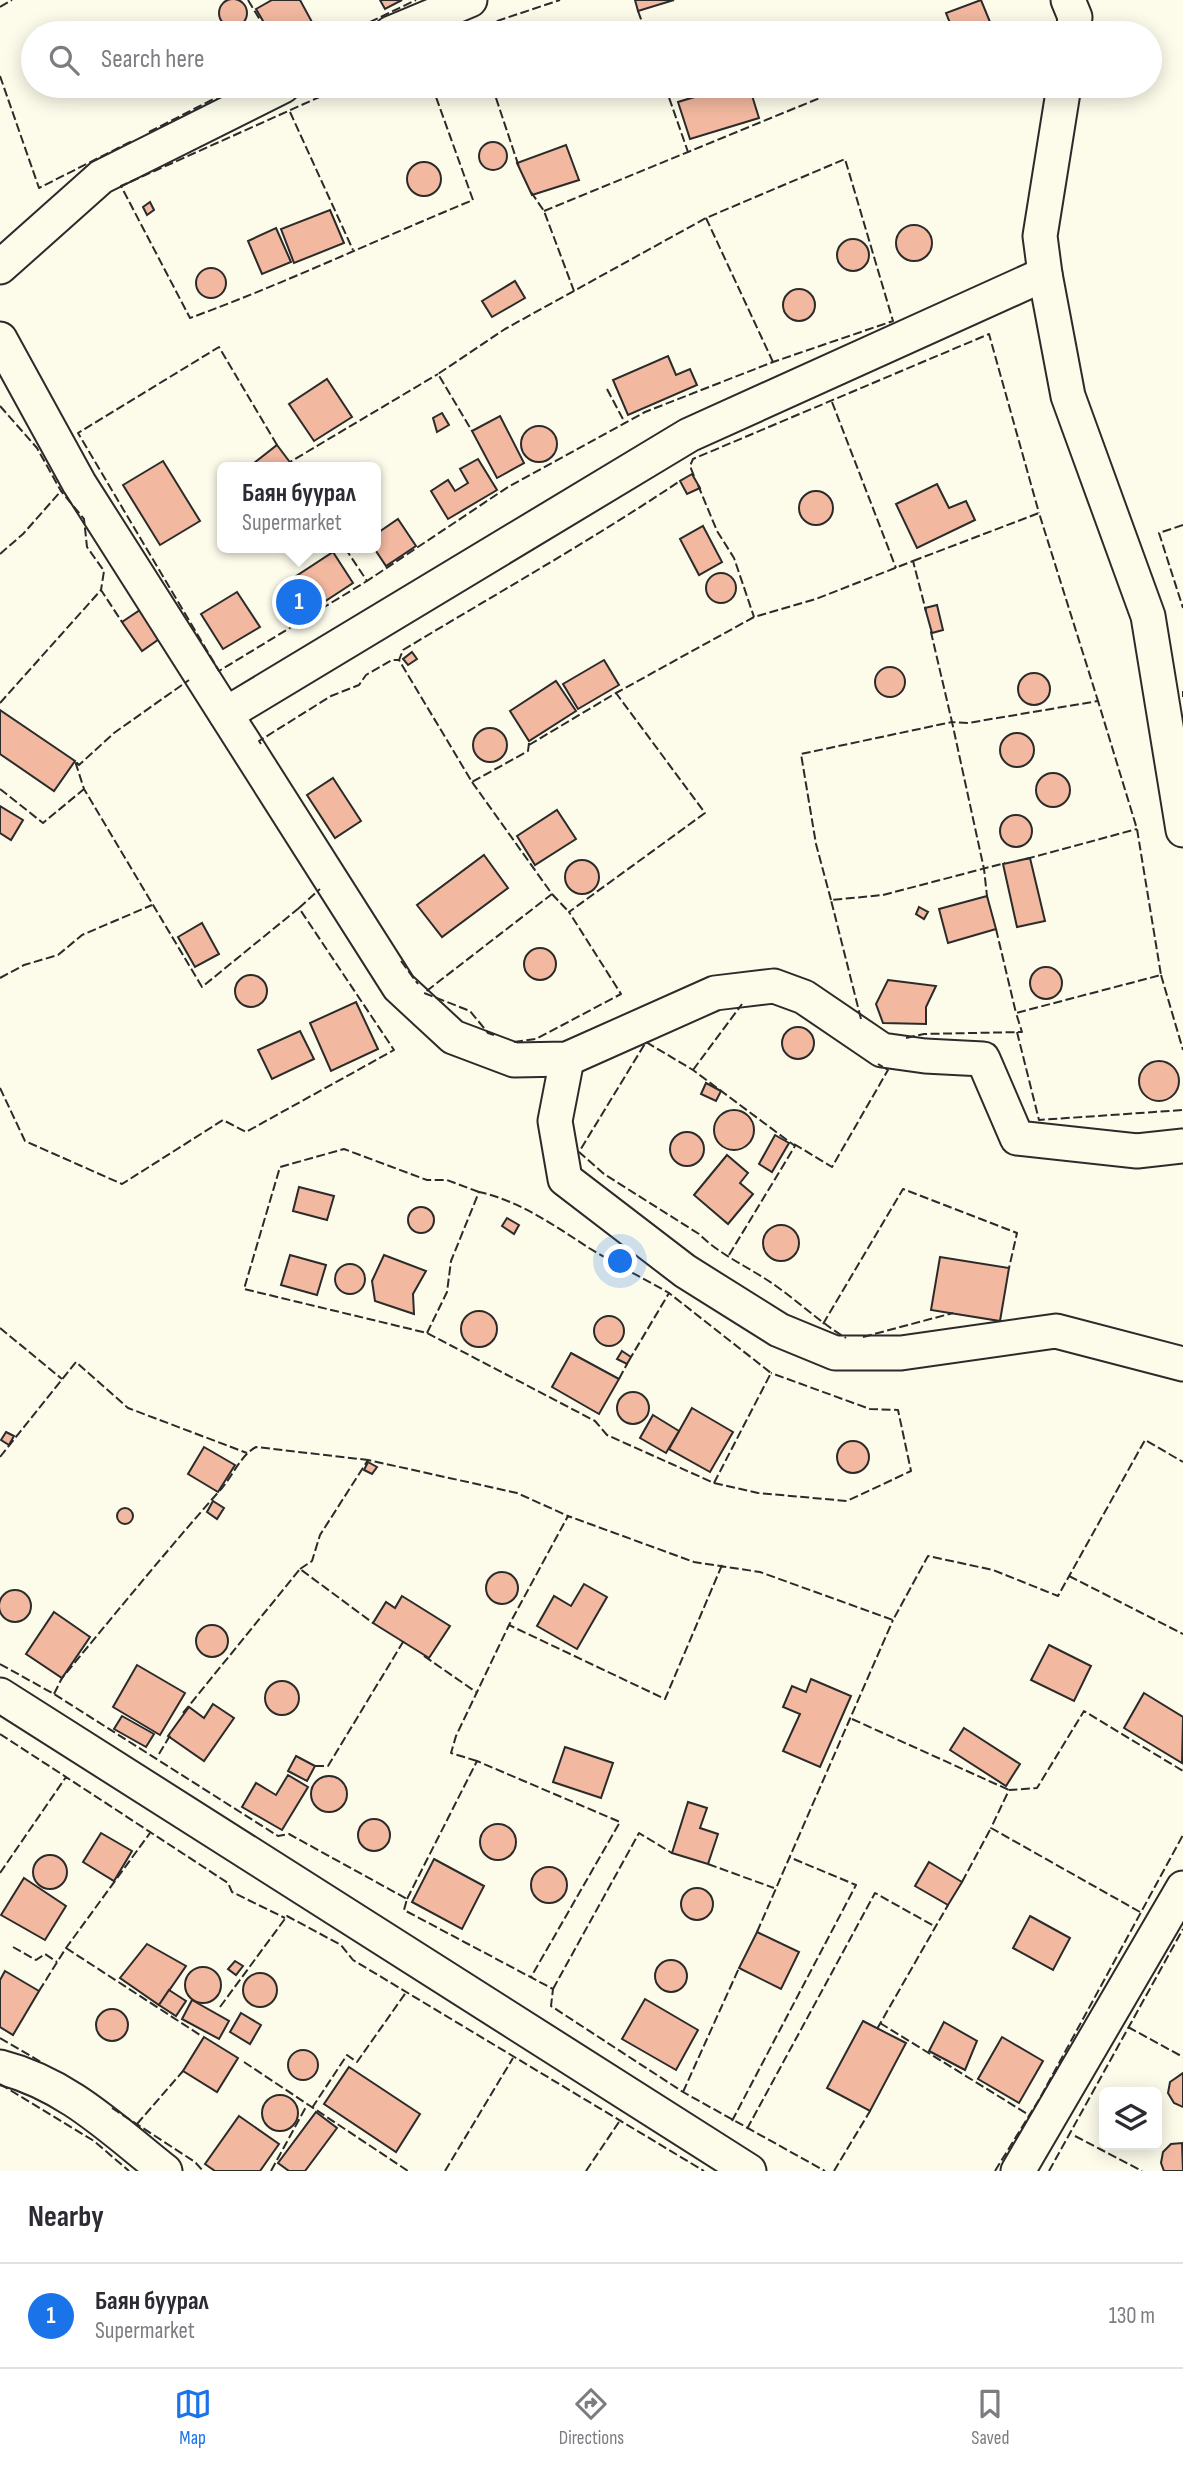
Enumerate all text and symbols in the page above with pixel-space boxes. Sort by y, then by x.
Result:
search box [21,21,1162,98]
icon: search [45,41,83,79]
text: Search here [101,44,204,75]
popup [217,462,381,553]
text: Баян буурал [242,478,356,509]
text: Supermarket [242,509,342,537]
pin: 1 [276,576,322,628]
your location [603,1244,637,1278]
map controls [1099,2087,1162,2150]
button: layers [1099,2087,1162,2150]
text: Nearby [28,2199,104,2235]
text: Баян буурал [95,2286,209,2317]
text: 1 [46,2302,56,2330]
text: 130 m [1109,2302,1155,2330]
text: Supermarket [95,2317,195,2345]
tab: Map [174,2385,212,2450]
tab: Directions [559,2385,624,2450]
tab: Saved [971,2385,1009,2450]

